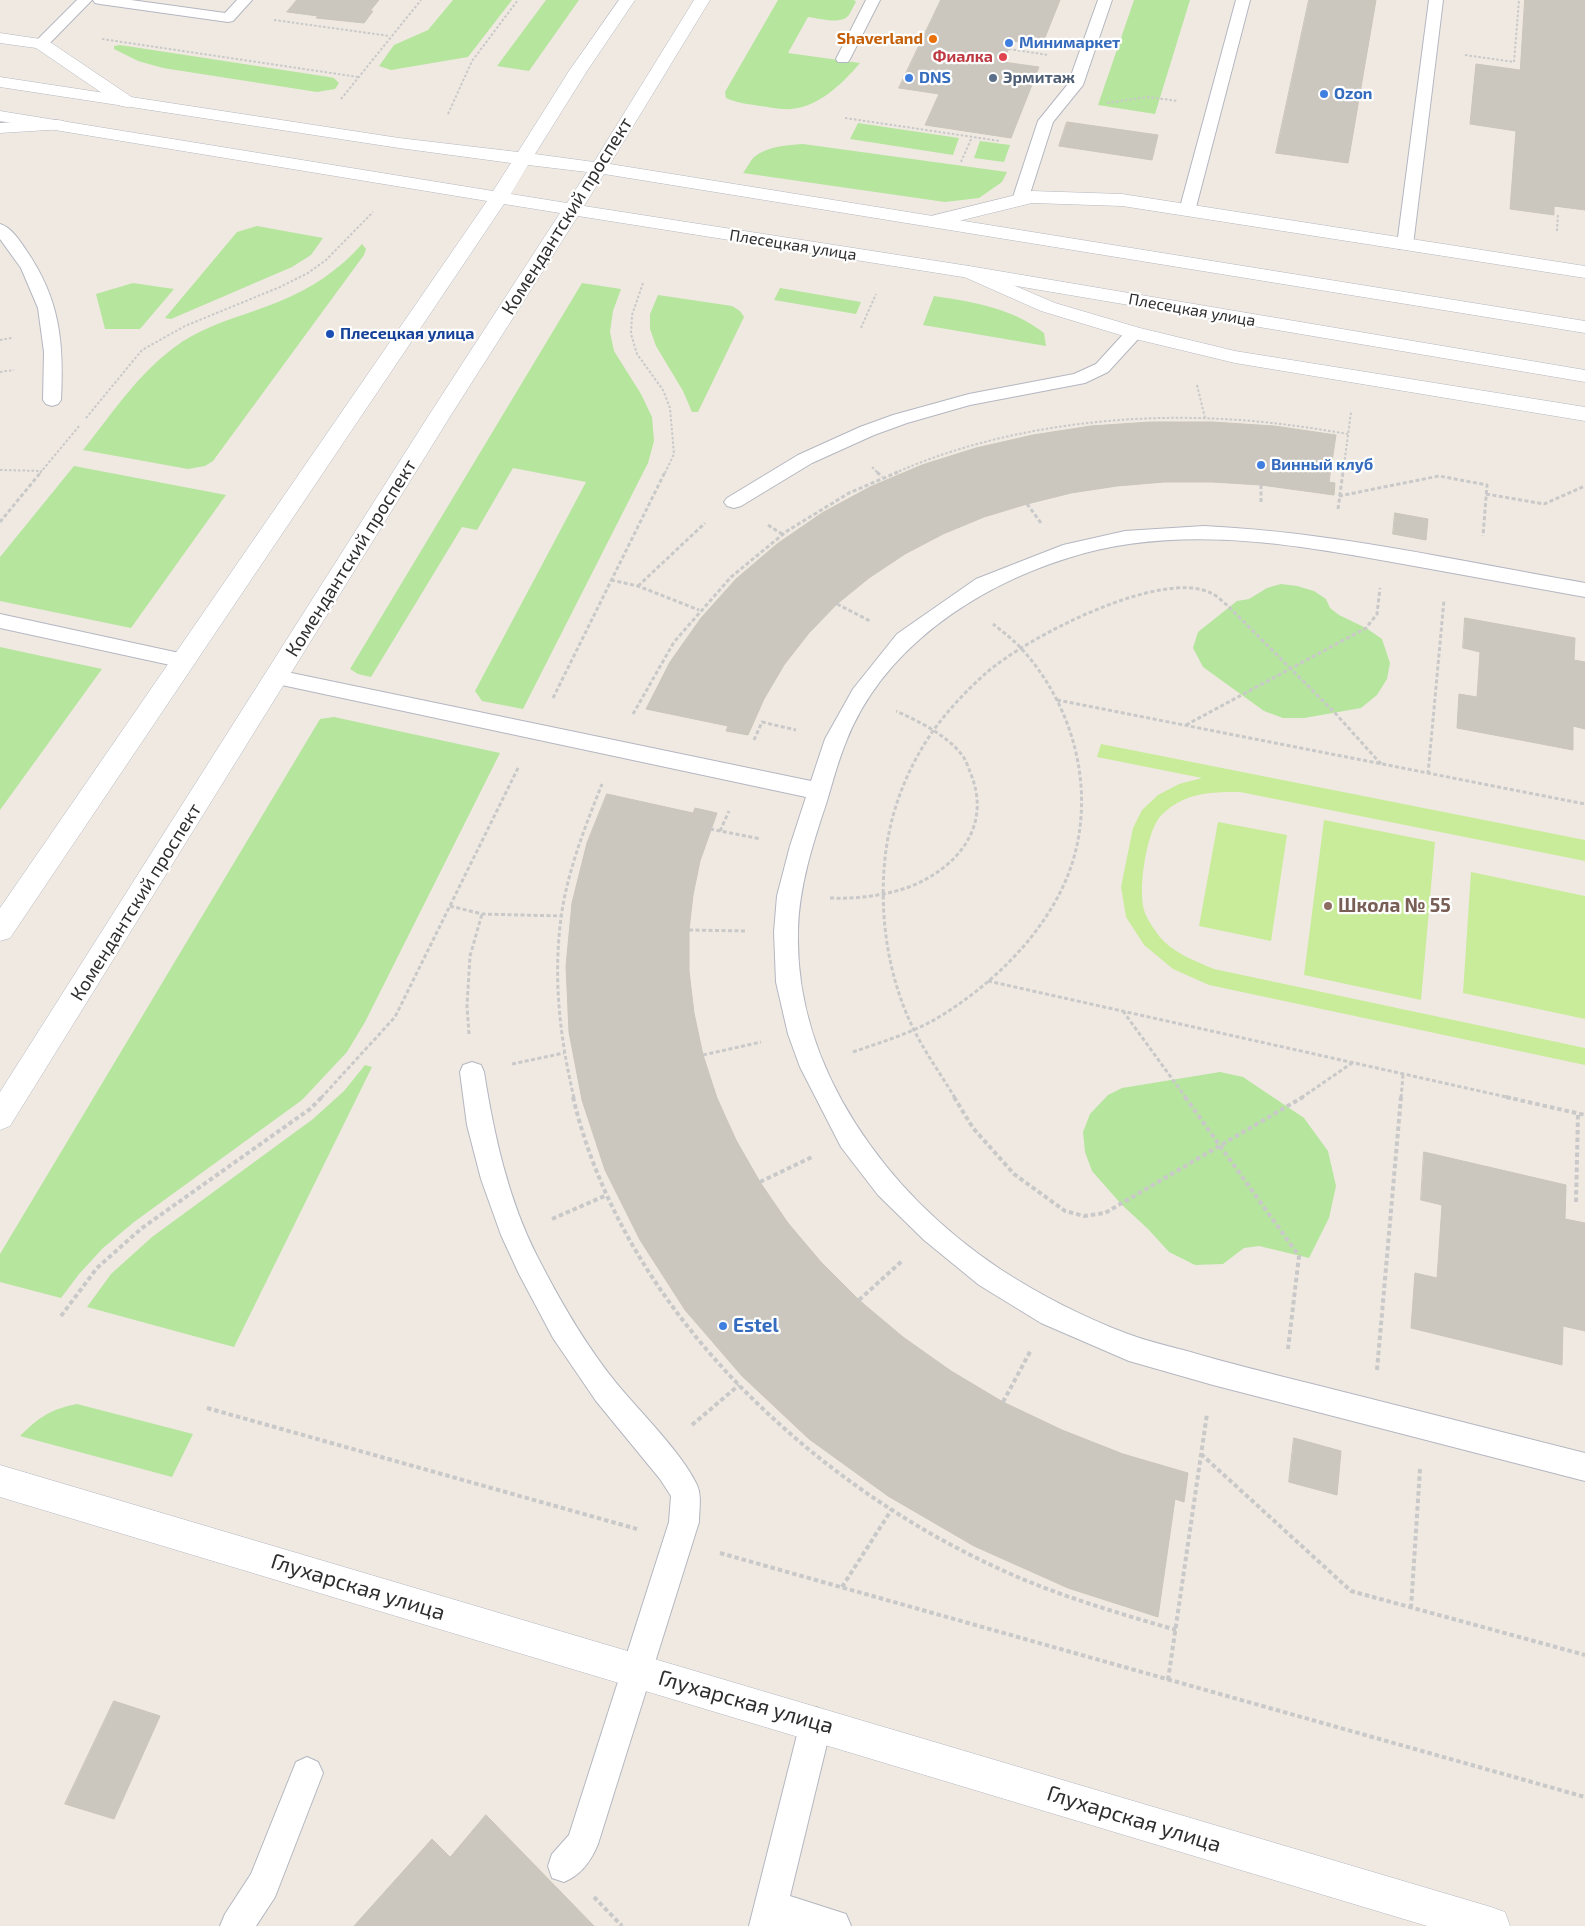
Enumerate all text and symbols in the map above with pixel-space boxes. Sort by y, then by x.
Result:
place label: Shaverland [837,29,923,49]
marker: Shaverland [927,33,939,45]
place label: Минимаркет [1019,33,1120,53]
marker: Минимаркет [1003,37,1015,49]
place label: Фиалка [933,47,993,67]
marker: Фиалка [997,51,1009,63]
place label: DNS [919,68,951,88]
place label: Эрмитаж [1003,68,1075,88]
marker: DNS [903,72,915,84]
marker: Эрмитаж [987,72,999,84]
place label: Ozon [1334,84,1372,104]
marker: Ozon [1318,88,1330,100]
street label: Комендантский проспект [497,113,637,319]
street label: Плесецкая улица [728,225,858,265]
street label: Плесецкая улица [1127,289,1257,331]
place label: Плесецкая улица [340,324,474,344]
marker: Плесецкая улица [324,328,336,340]
street label: Комендантский проспект [281,455,421,661]
place label: Винный клуб [1271,455,1373,475]
marker: Винный клуб [1255,459,1267,471]
street label: Комендантский проспект [66,799,206,1005]
place label: Школа № 55 [1338,895,1451,917]
marker: Школа № 55 [1322,900,1334,912]
place label: Estel [733,1315,779,1337]
marker: Estel [717,1320,729,1332]
street label: Глухарская улица [268,1548,448,1626]
street label: Глухарская улица [655,1664,837,1740]
street label: Глухарская улица [1044,1780,1224,1858]

